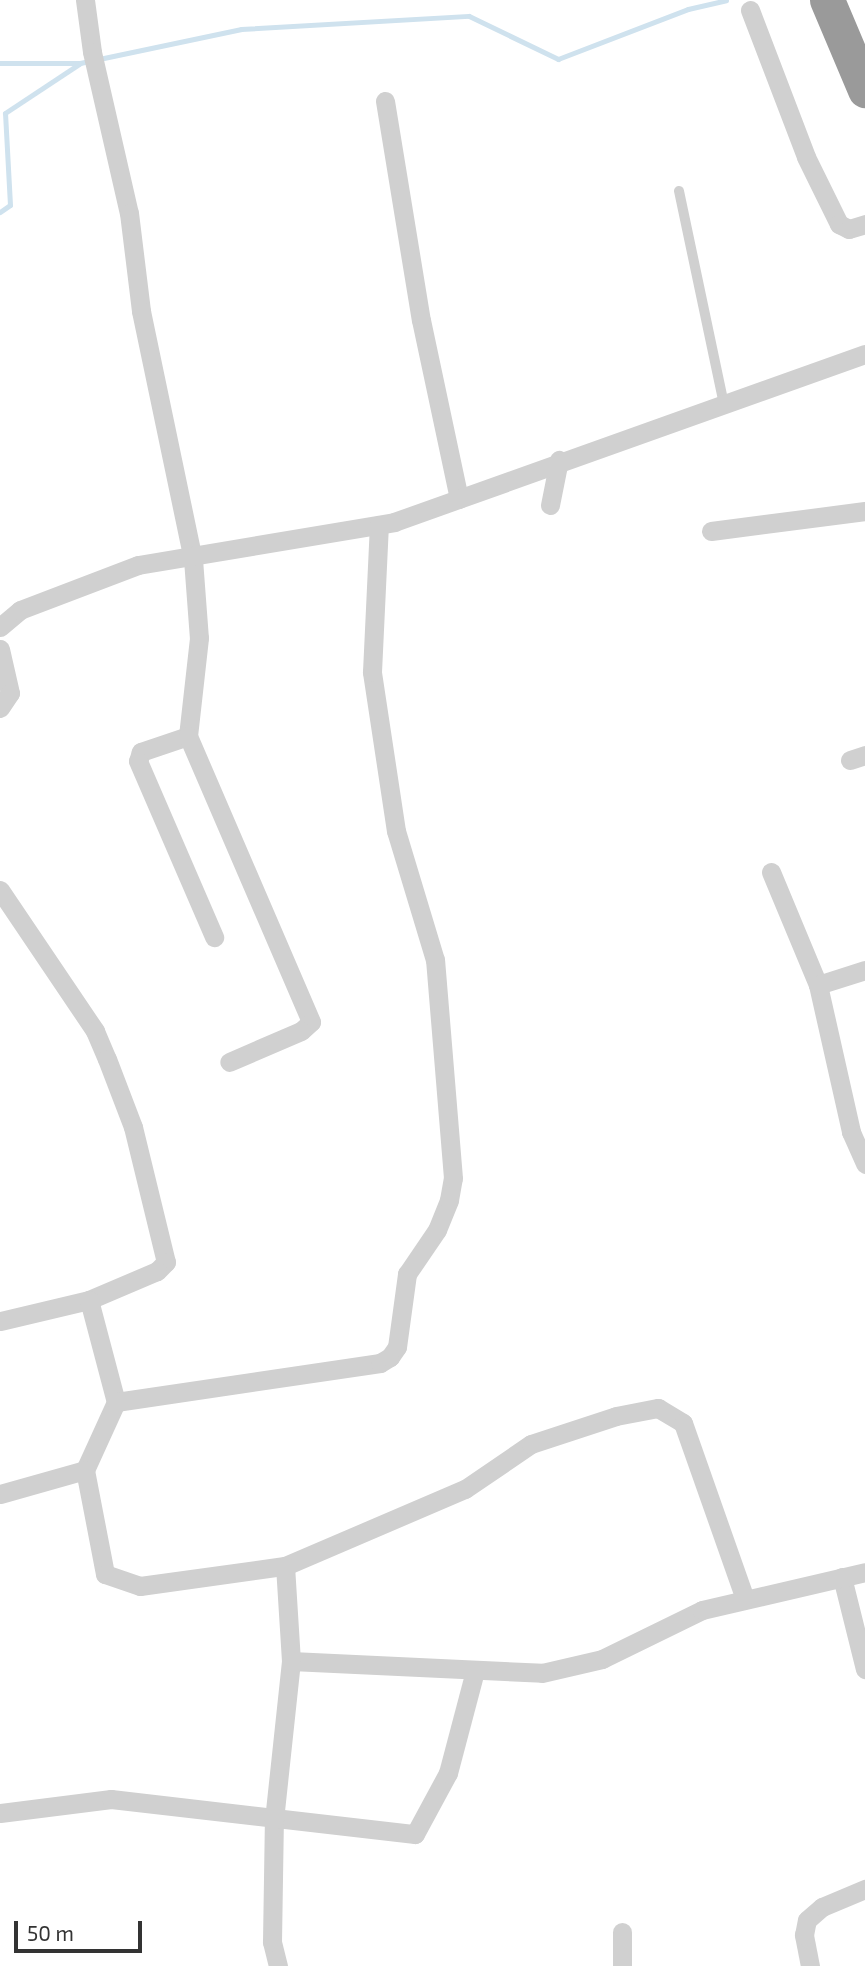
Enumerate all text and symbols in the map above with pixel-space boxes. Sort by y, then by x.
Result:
scale bar [18,1906,145,1950]
text: 50 m [27,1920,74,1945]

